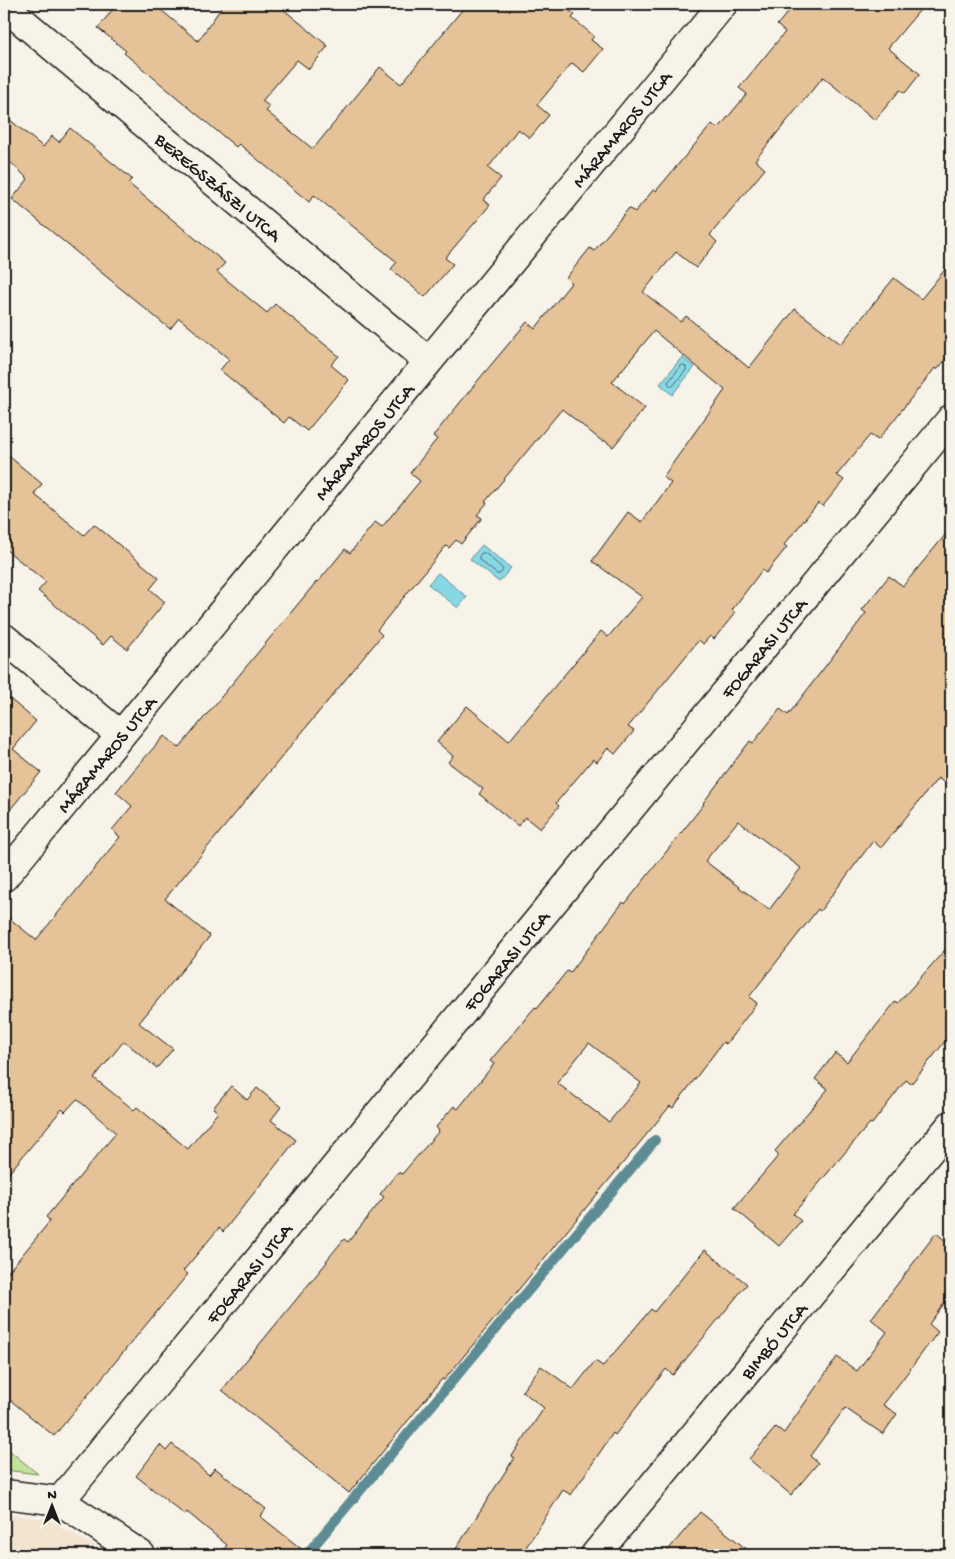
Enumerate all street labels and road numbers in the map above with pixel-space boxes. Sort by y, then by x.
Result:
street label: MÁRAMAROS UTCA [569,66,679,194]
street label: BEREGSZÁSZI UTCA [148,129,286,249]
street label: MÁRAMAROS UTCA [311,379,422,506]
street label: FOGARASI UTCA [717,593,815,705]
street label: MÁRAMAROS UTCA [54,691,164,819]
street label: FOGARASI UTCA [460,906,558,1018]
street label: FOGARASI UTCA [202,1218,300,1330]
street label: BIMBÓ UTCA [736,1298,815,1386]

